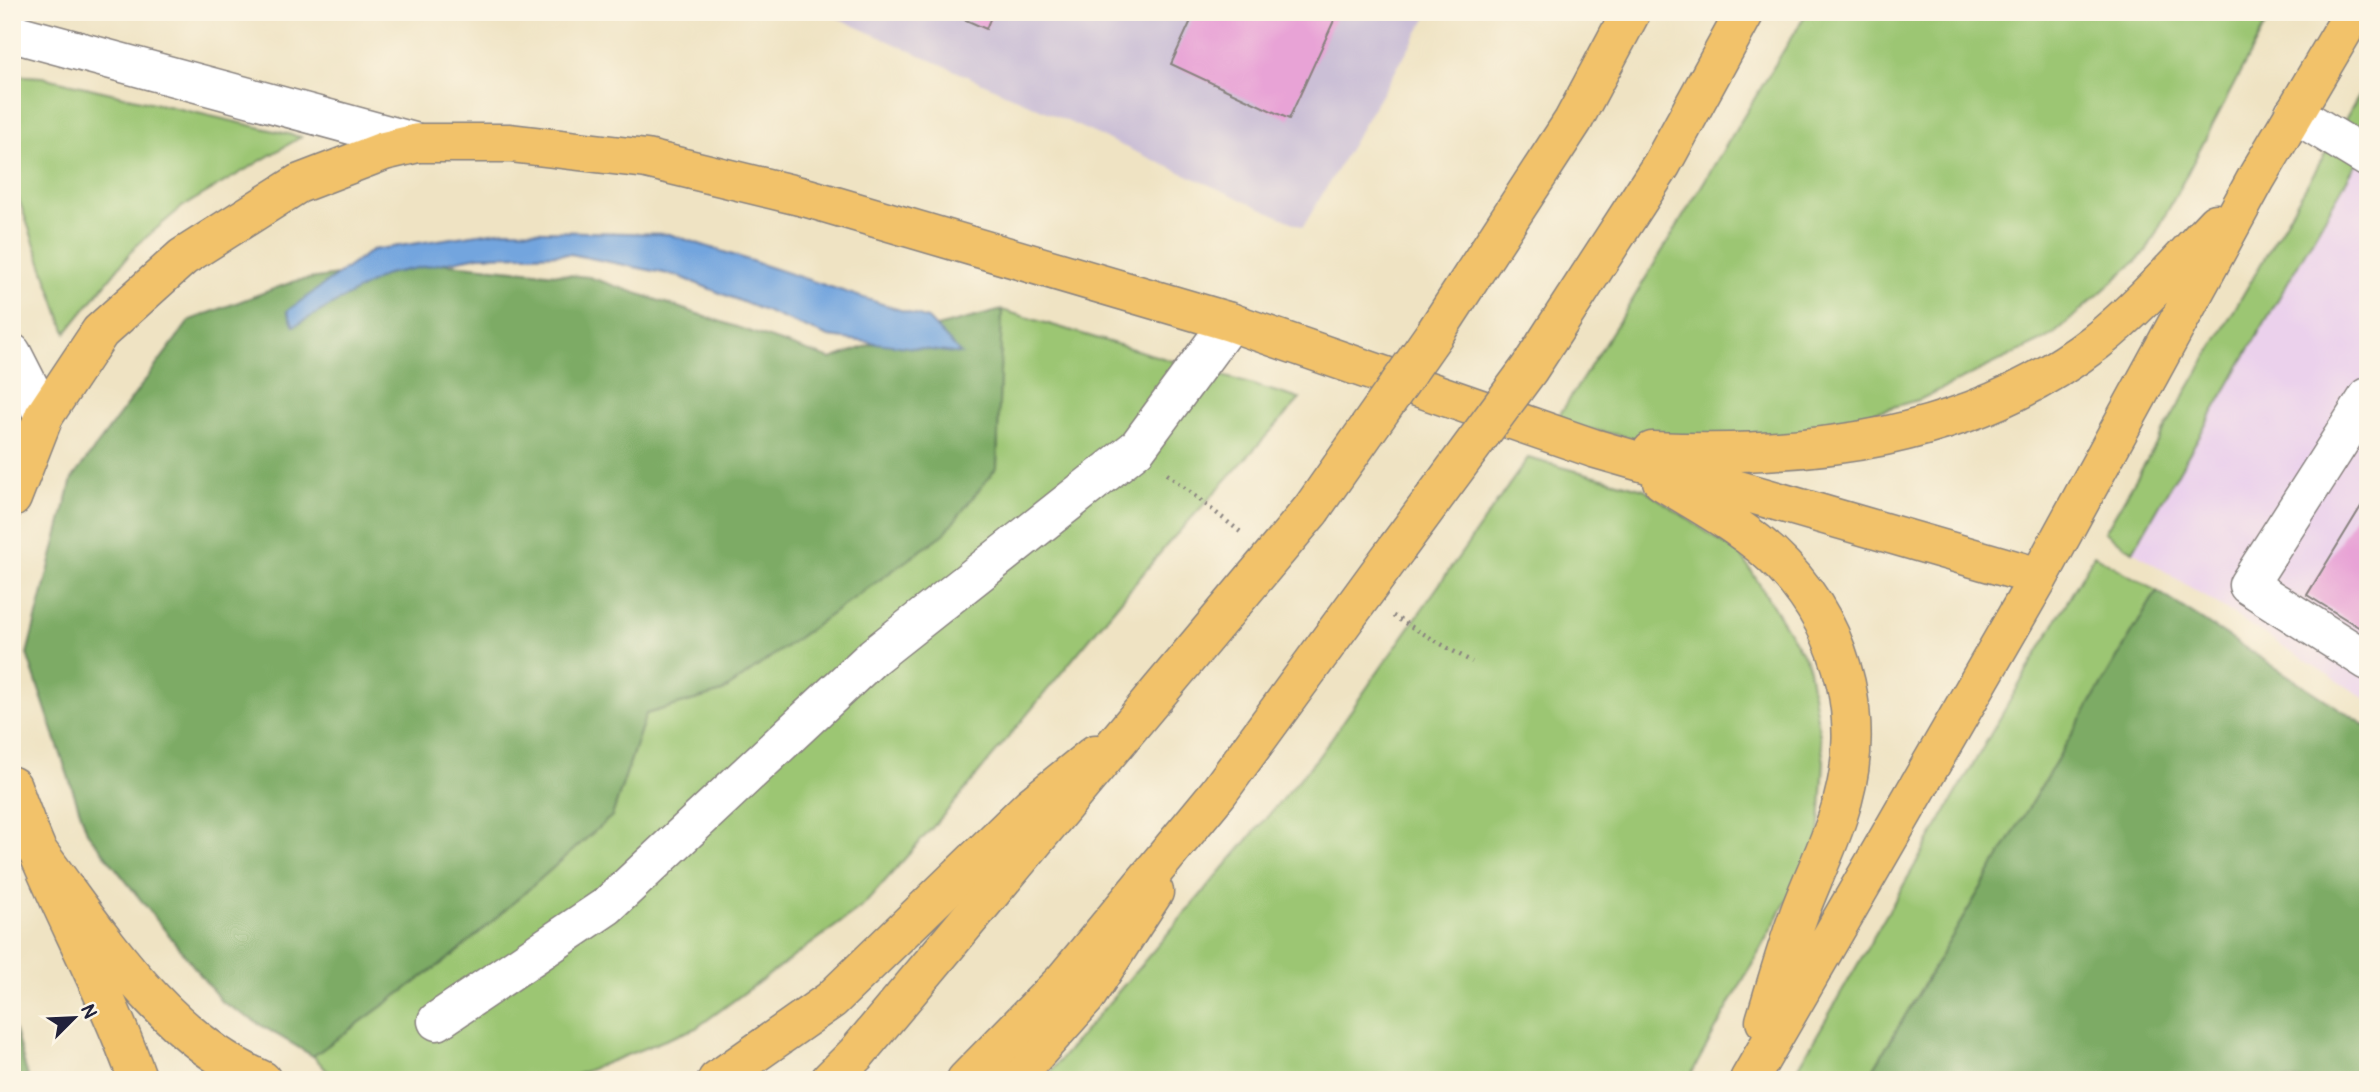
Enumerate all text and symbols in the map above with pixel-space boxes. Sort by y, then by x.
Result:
north arrow [38,984,108,1054]
text: N [75,1001,102,1022]

